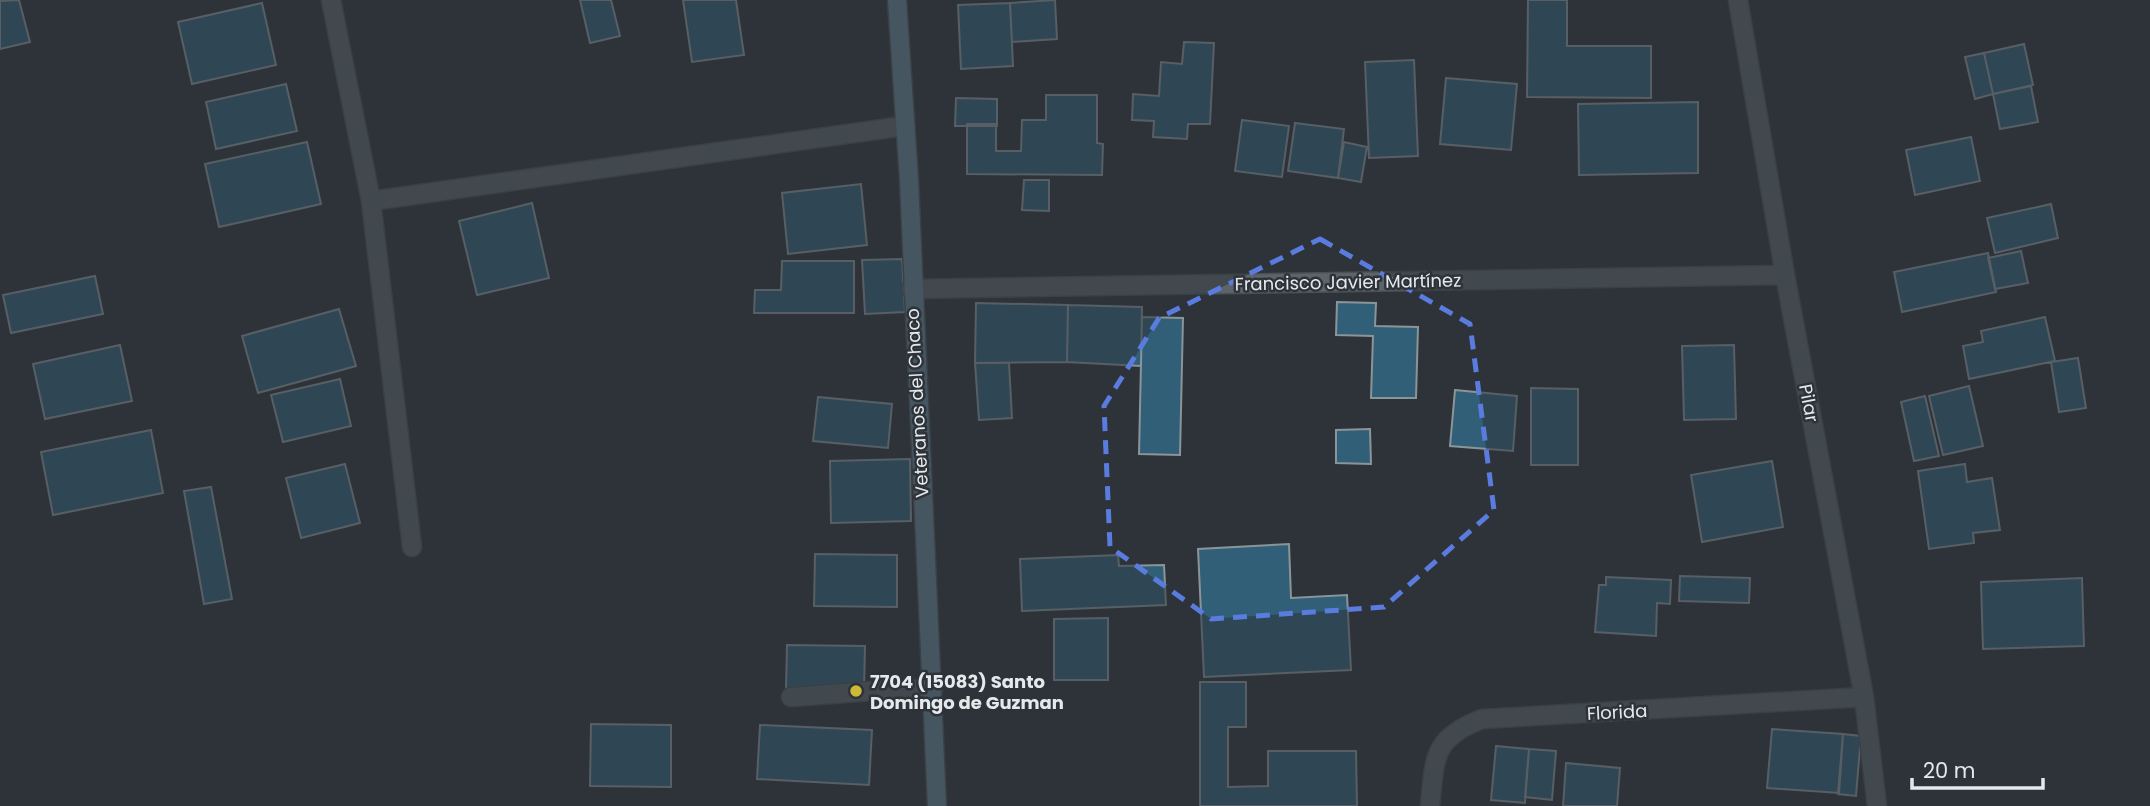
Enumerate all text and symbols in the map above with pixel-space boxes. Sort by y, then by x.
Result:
street label: Francisco Javier Martínez [1234,268,1462,296]
street label: Veteranos del Chaco [900,308,934,498]
street label: Pilar [1793,382,1825,424]
place label: 7704 (15083) Santo Domingo de Guzman [870,669,1064,715]
marker: 7704 (15083) Santo Domingo de Guzman [848,683,864,699]
street label: Florida [1586,698,1648,726]
scale bar [1912,746,2043,790]
text: 20 m [1923,756,1976,785]

